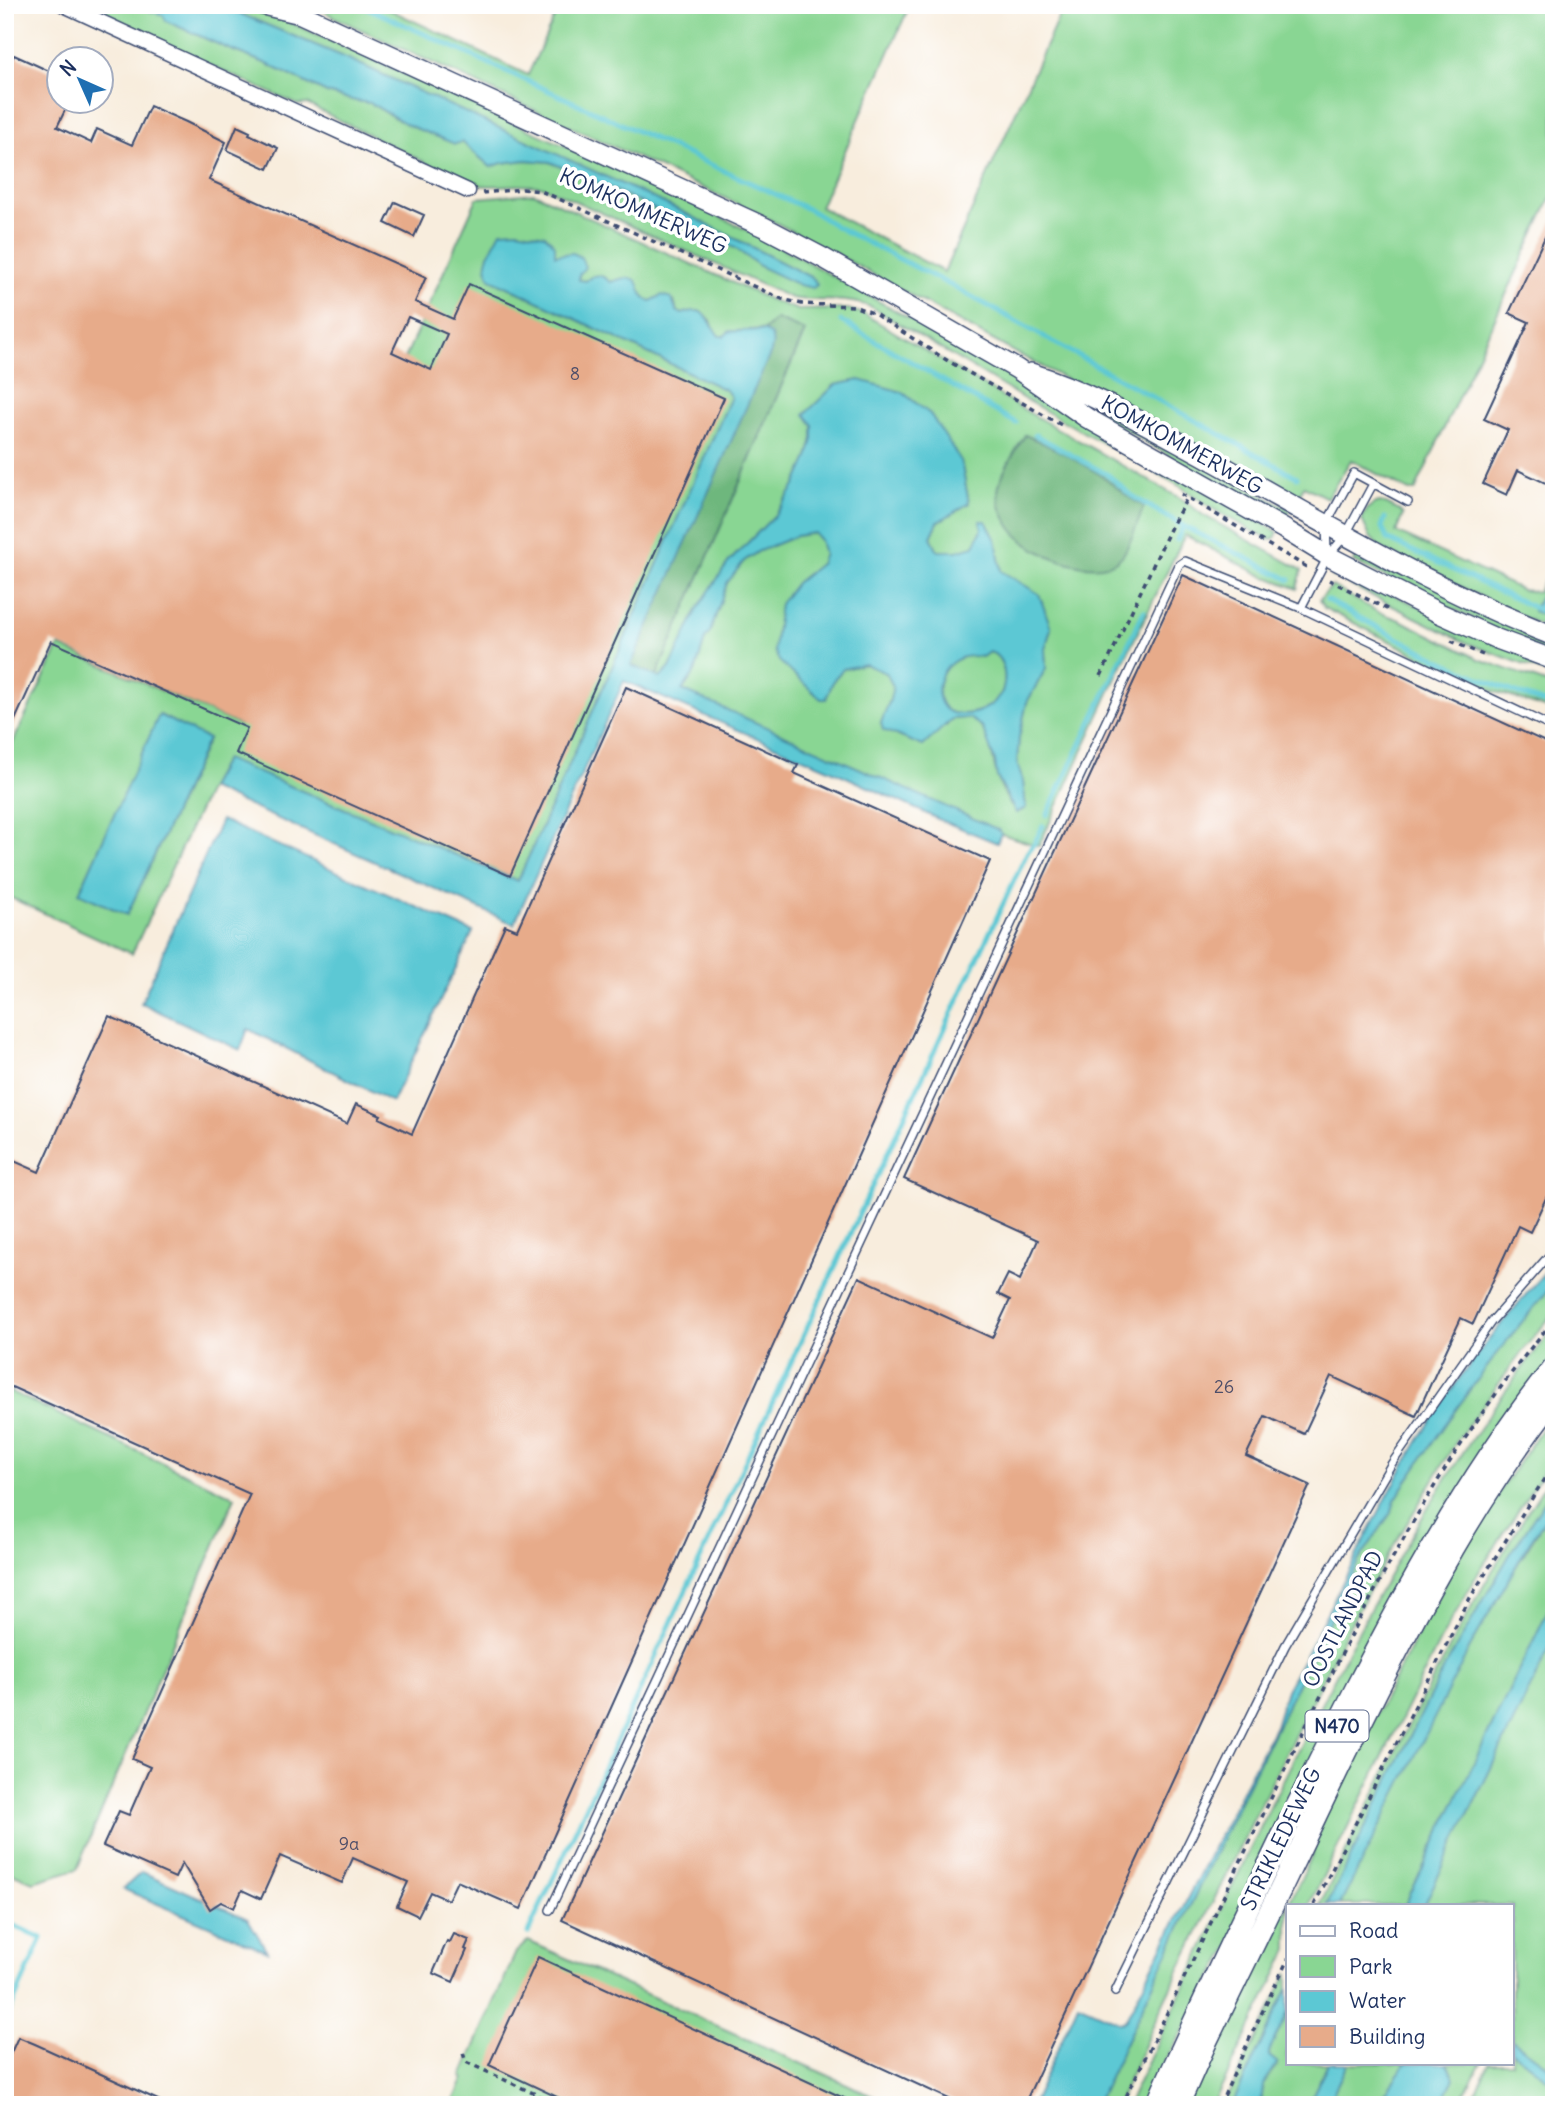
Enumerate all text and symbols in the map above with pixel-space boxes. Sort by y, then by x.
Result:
north arrow [46,46,116,116]
text: N [55,55,81,81]
street label: KOMKOMMERWEG [555,161,731,260]
house number: 8 [570,362,580,385]
street label: KOMKOMMERWEG [1097,389,1268,500]
house number: 26 [1214,1375,1234,1398]
street label: OOSTLANDPAD [1297,1546,1389,1692]
road number: N470 [1306,1710,1368,1742]
street label: STRIKLEDEWEG [1234,1763,1327,1915]
house number: 9a [339,1832,359,1855]
legend [1286,1904,1514,2064]
text: Road [1349,1917,1398,1944]
text: Park [1349,1953,1392,1980]
text: Water [1349,1987,1407,2014]
text: Building [1349,2023,1425,2050]

